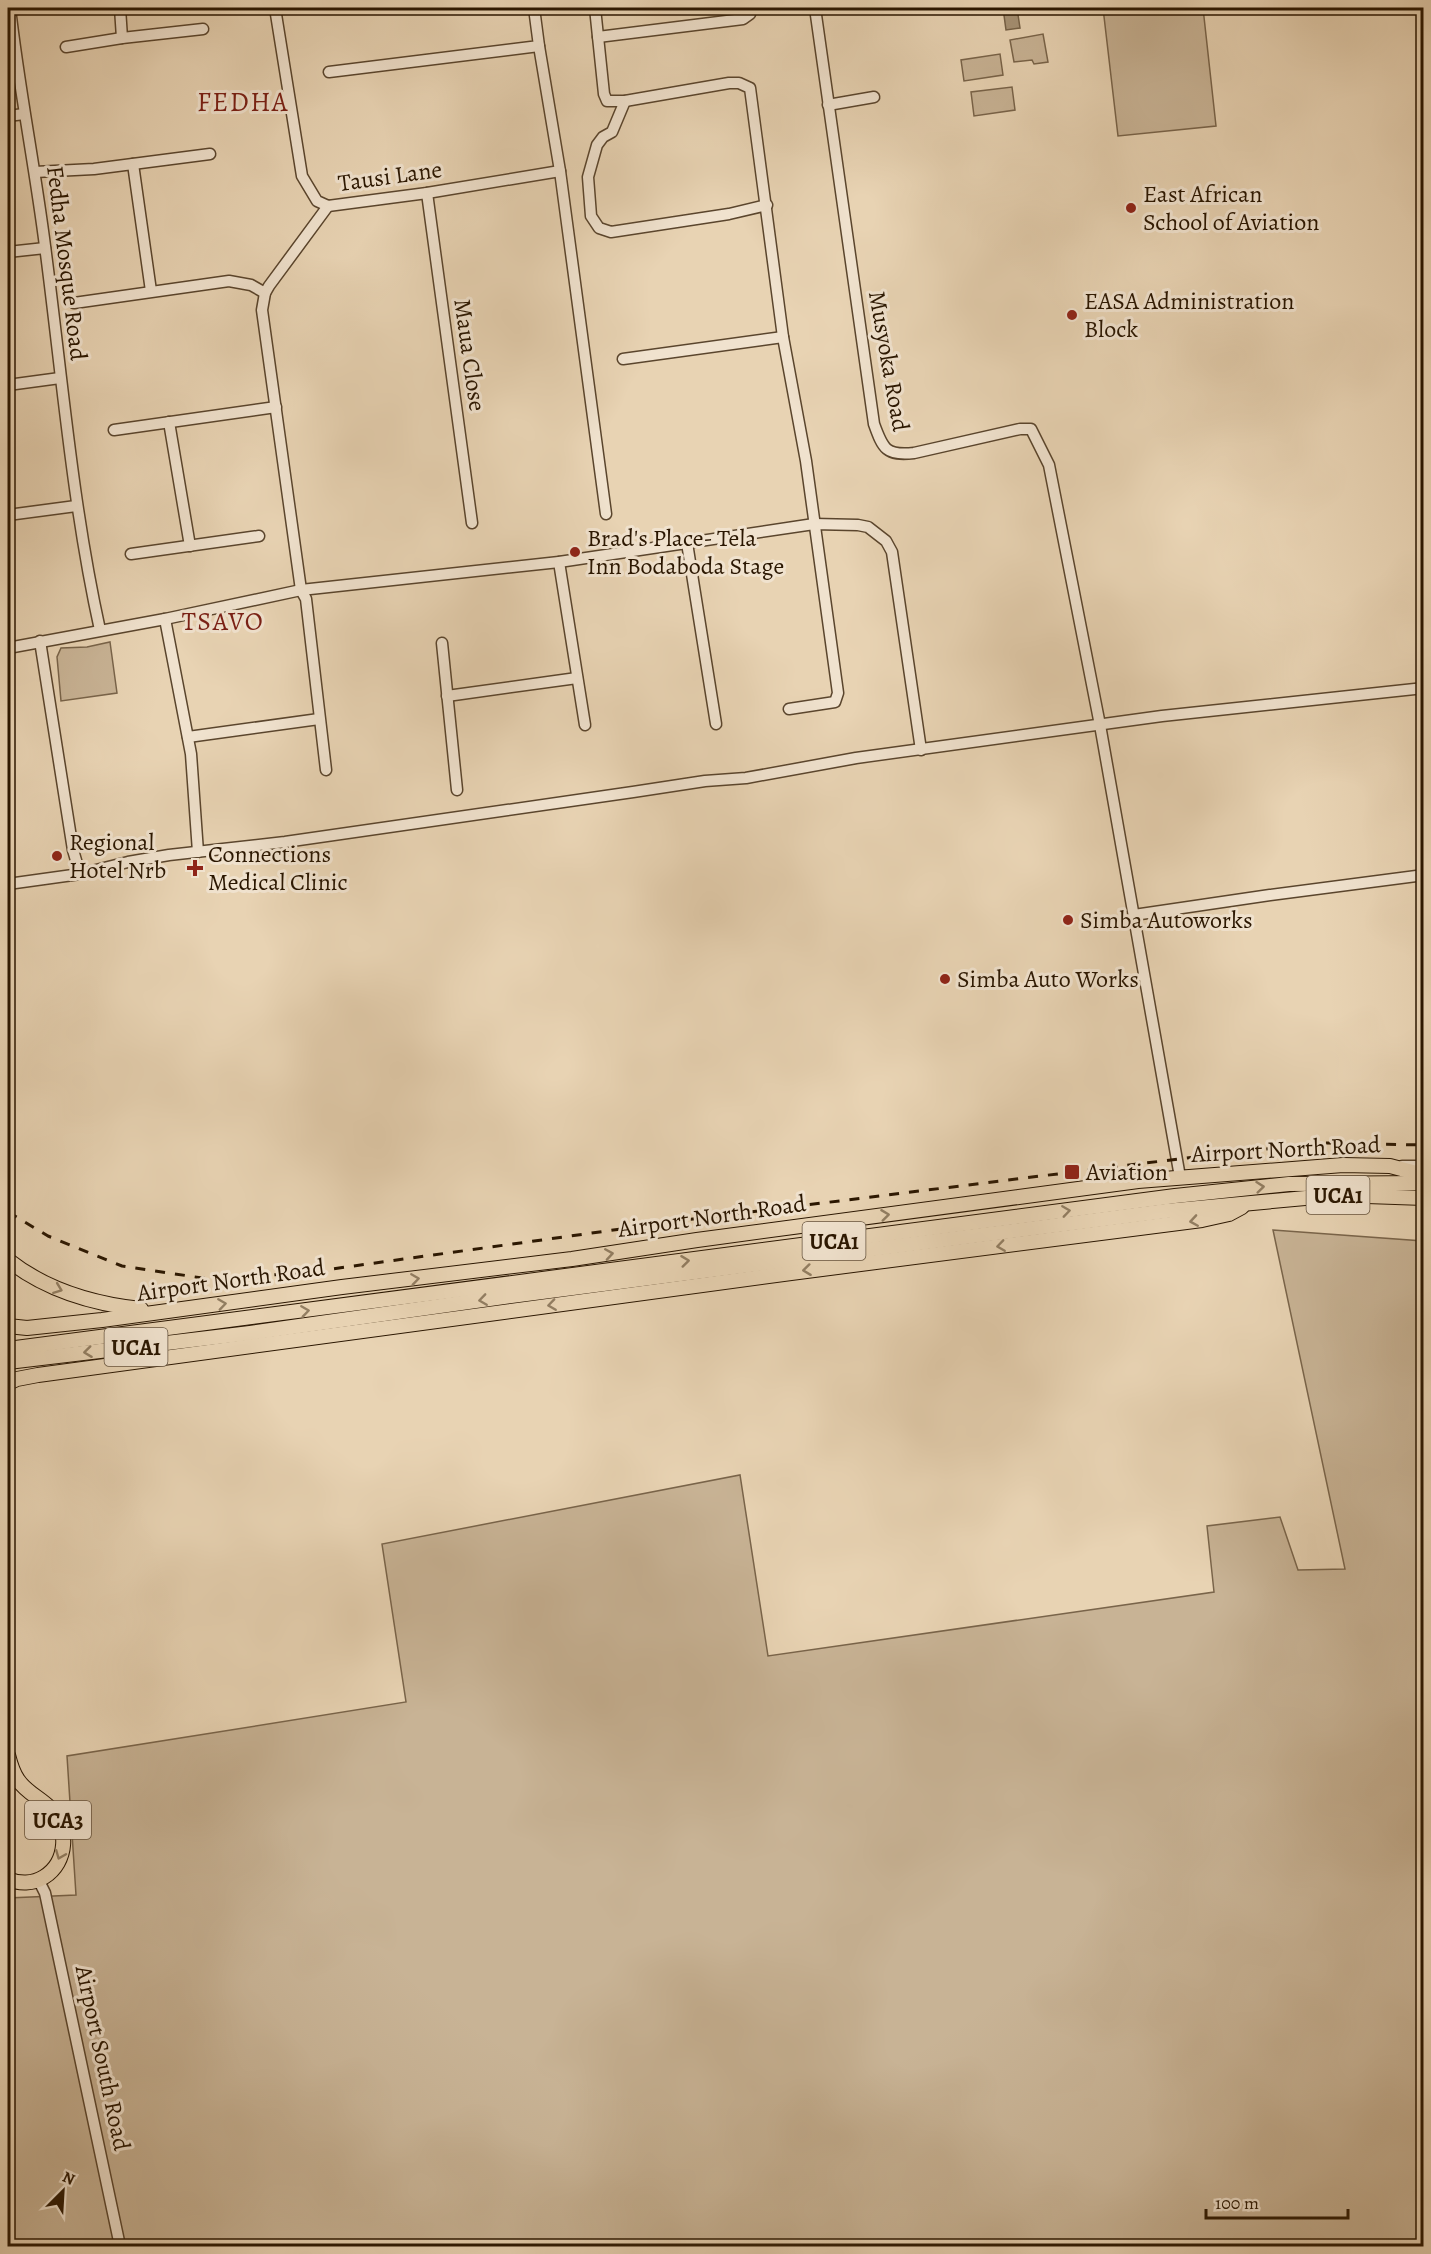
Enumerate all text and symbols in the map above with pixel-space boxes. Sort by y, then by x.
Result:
district label: FEDHA [197,84,289,120]
street label: Tausi Lane [336,153,444,199]
street label: Fedha Mosque Road [39,164,95,362]
place label: East African School of Aviation [1143,178,1319,238]
marker: East African School of Aviation [1124,201,1138,215]
place label: EASA Administration Block [1084,285,1294,345]
street label: Musyoka Road [861,288,917,434]
street label: Maua Close [446,297,494,413]
marker: EASA Administration Block [1065,308,1079,322]
place label: Brad's Place- Tela Inn Bodaboda Stage [587,522,784,582]
marker: Brad's Place- Tela Inn Bodaboda Stage [568,545,582,559]
district label: TSAVO [182,604,264,639]
place label: Regional Hotel Nrb [69,826,166,886]
place label: Connections Medical Clinic [208,838,348,898]
marker: Regional Hotel Nrb [50,849,64,863]
marker: Connections Medical Clinic [186,859,204,877]
place label: Simba Autoworks [1080,904,1253,936]
marker: Simba Autoworks [1061,913,1075,927]
place label: Simba Auto Works [957,963,1139,995]
marker: Simba Auto Works [938,972,952,986]
street label: Airport North Road [1190,1128,1381,1170]
place label: Aviation [1085,1156,1168,1188]
marker: Aviation [1063,1163,1081,1181]
road number: UCA1 [1306,1176,1370,1214]
one-way arrow [1255,1182,1264,1194]
street label: Airport North Road [615,1187,808,1245]
one-way arrow [1061,1205,1071,1217]
one-way arrow [880,1209,889,1222]
one-way arrow [1190,1214,1200,1227]
road number: UCA1 [802,1222,866,1260]
one-way arrow [996,1239,1005,1252]
one-way arrow [603,1248,613,1261]
street label: Airport North Road [134,1251,327,1309]
one-way arrow [681,1255,690,1267]
one-way arrow [803,1264,812,1276]
one-way arrow [411,1273,420,1285]
one-way arrow [52,1282,63,1295]
one-way arrow [478,1294,487,1306]
one-way arrow [217,1298,226,1310]
one-way arrow [547,1298,556,1310]
one-way arrow [300,1306,309,1318]
road number: UCA1 [104,1328,168,1366]
one-way arrow [83,1346,92,1358]
road number: UCA3 [25,1801,91,1839]
one-way arrow [55,1848,67,1859]
street label: Airport South Road [68,1961,138,2154]
north arrow [33,2161,93,2221]
text: N [59,2166,79,2191]
scale bar [1206,2182,1348,2220]
text: 100 m [1215,2191,1259,2215]

